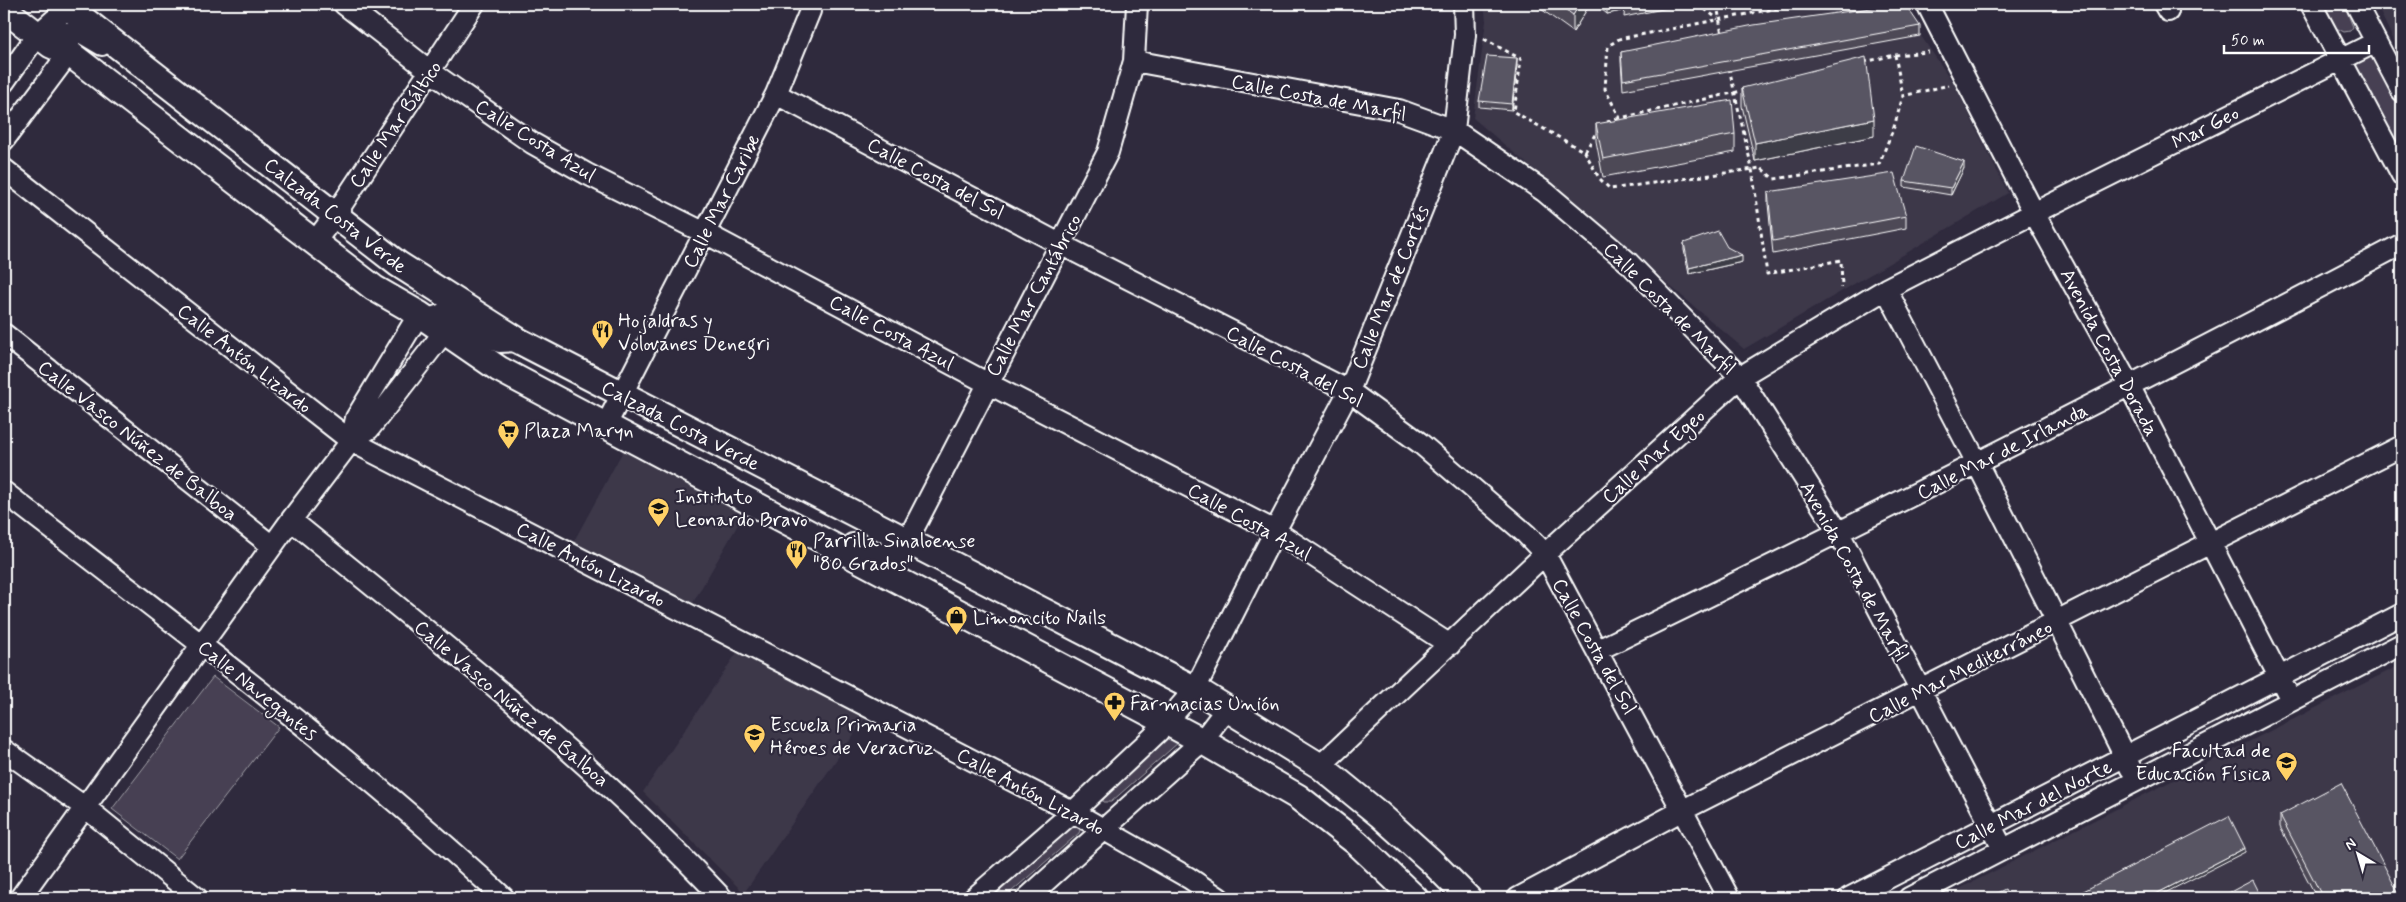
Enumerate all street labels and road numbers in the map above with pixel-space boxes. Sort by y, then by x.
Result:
street label: Calle Mar Báltico [344,56,449,194]
street label: Calle Costa de Marfil [1229,68,1409,129]
street label: Calle Costa Azul [470,93,601,189]
street label: Mar Geo [2167,100,2244,157]
street label: Calle Mar Caribe [677,130,768,273]
street label: Calle Costa del Sol [862,132,1009,227]
street label: Calzada Costa Verde [258,152,412,281]
street label: Calle Mar de Cortés [1346,201,1437,374]
street label: Calle Mar Cantábrico [980,210,1089,382]
street label: Calle Costa de Marfil [1597,237,1741,381]
street label: Avenida Costa Dorada [2053,264,2164,441]
street label: Calle Costa Azul [824,289,959,378]
street label: Calle Antón Lizardo [171,298,317,420]
street label: Calle Costa del Sol [1221,320,1368,415]
street label: Calle Vasco Núñez de Balboa [32,355,243,528]
street label: Calzada Costa Verde [596,375,764,478]
street label: Calle Mar de Irlanda [1913,398,2093,507]
street label: Calle Mar Egeo [1597,403,1712,512]
street label: Calle Costa Azul [1182,477,1316,568]
street label: Avenida Costa de Marfil [1793,477,1915,667]
street label: Calle Antón Lizardo [511,516,670,615]
street label: Calle Costa del Sol [1545,574,1642,720]
street label: Calle Vasco Núñez de Balboa [408,614,614,794]
street label: Calle Mar Mediterráneo [1864,614,2057,731]
street label: Calle Navegantes [191,634,323,749]
street label: Calle Antón Lizardo [952,742,1109,843]
street label: Calle Mar del Norte [1950,754,2117,857]

